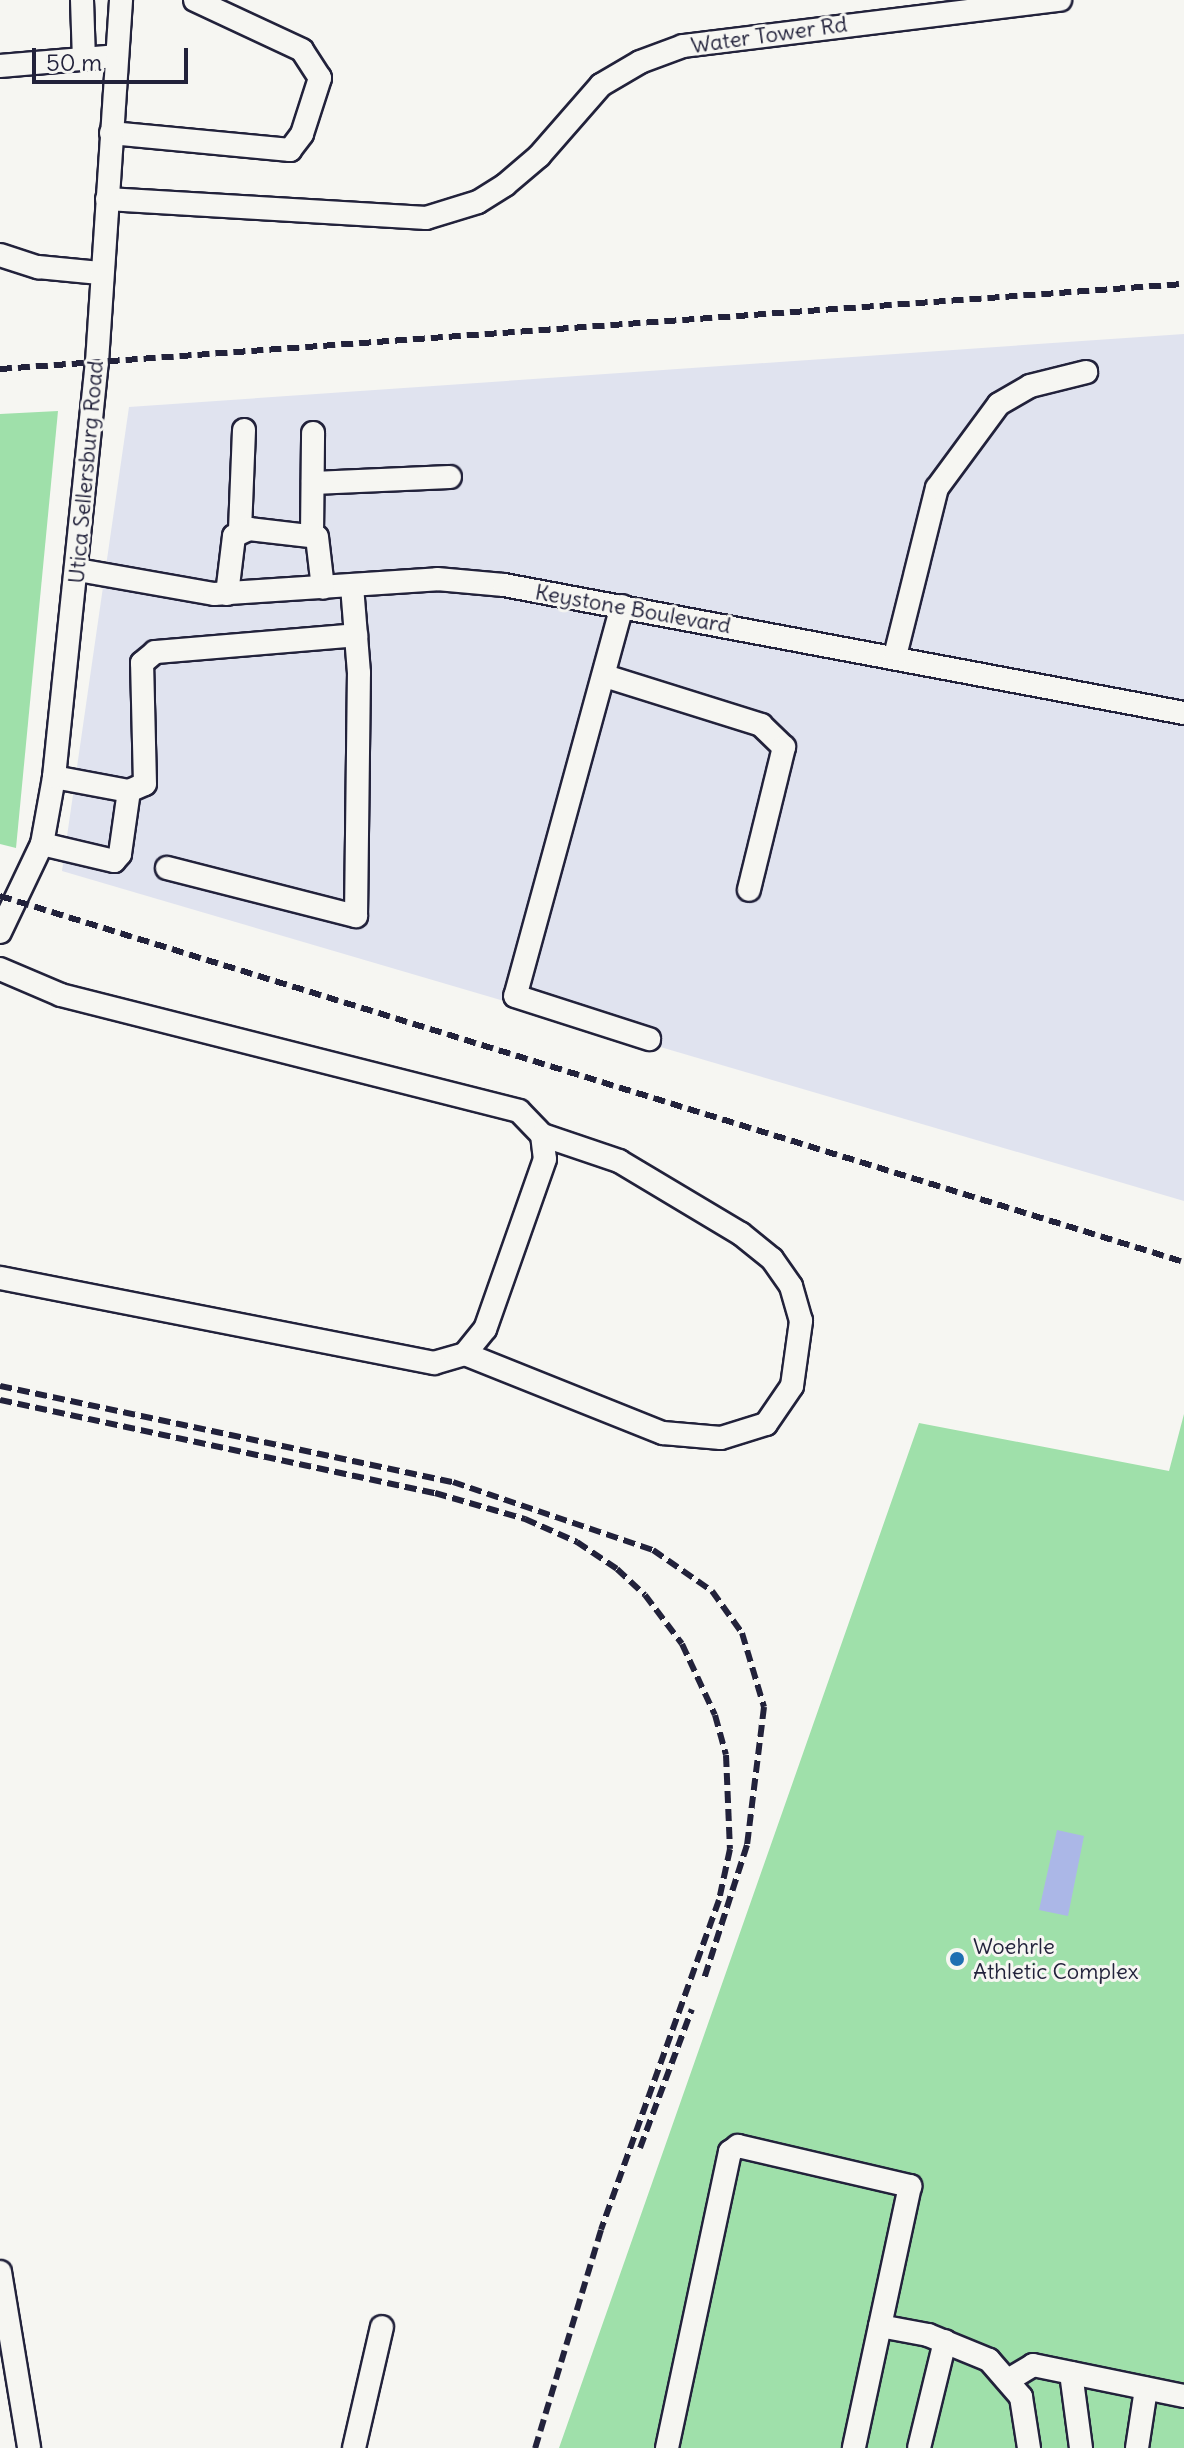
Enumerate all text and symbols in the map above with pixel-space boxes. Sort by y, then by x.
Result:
street label: Water Tower Rd [689,11,849,59]
scale bar [36,32,192,82]
text: 50 m [46,47,102,77]
street label: Utica Sellersburg Road [63,359,109,585]
street label: Keystone Boulevard [533,579,733,639]
place label: Woehrle Athletic Complex [973,1933,1139,1984]
marker: Woehrle Athletic Complex [948,1950,966,1968]

